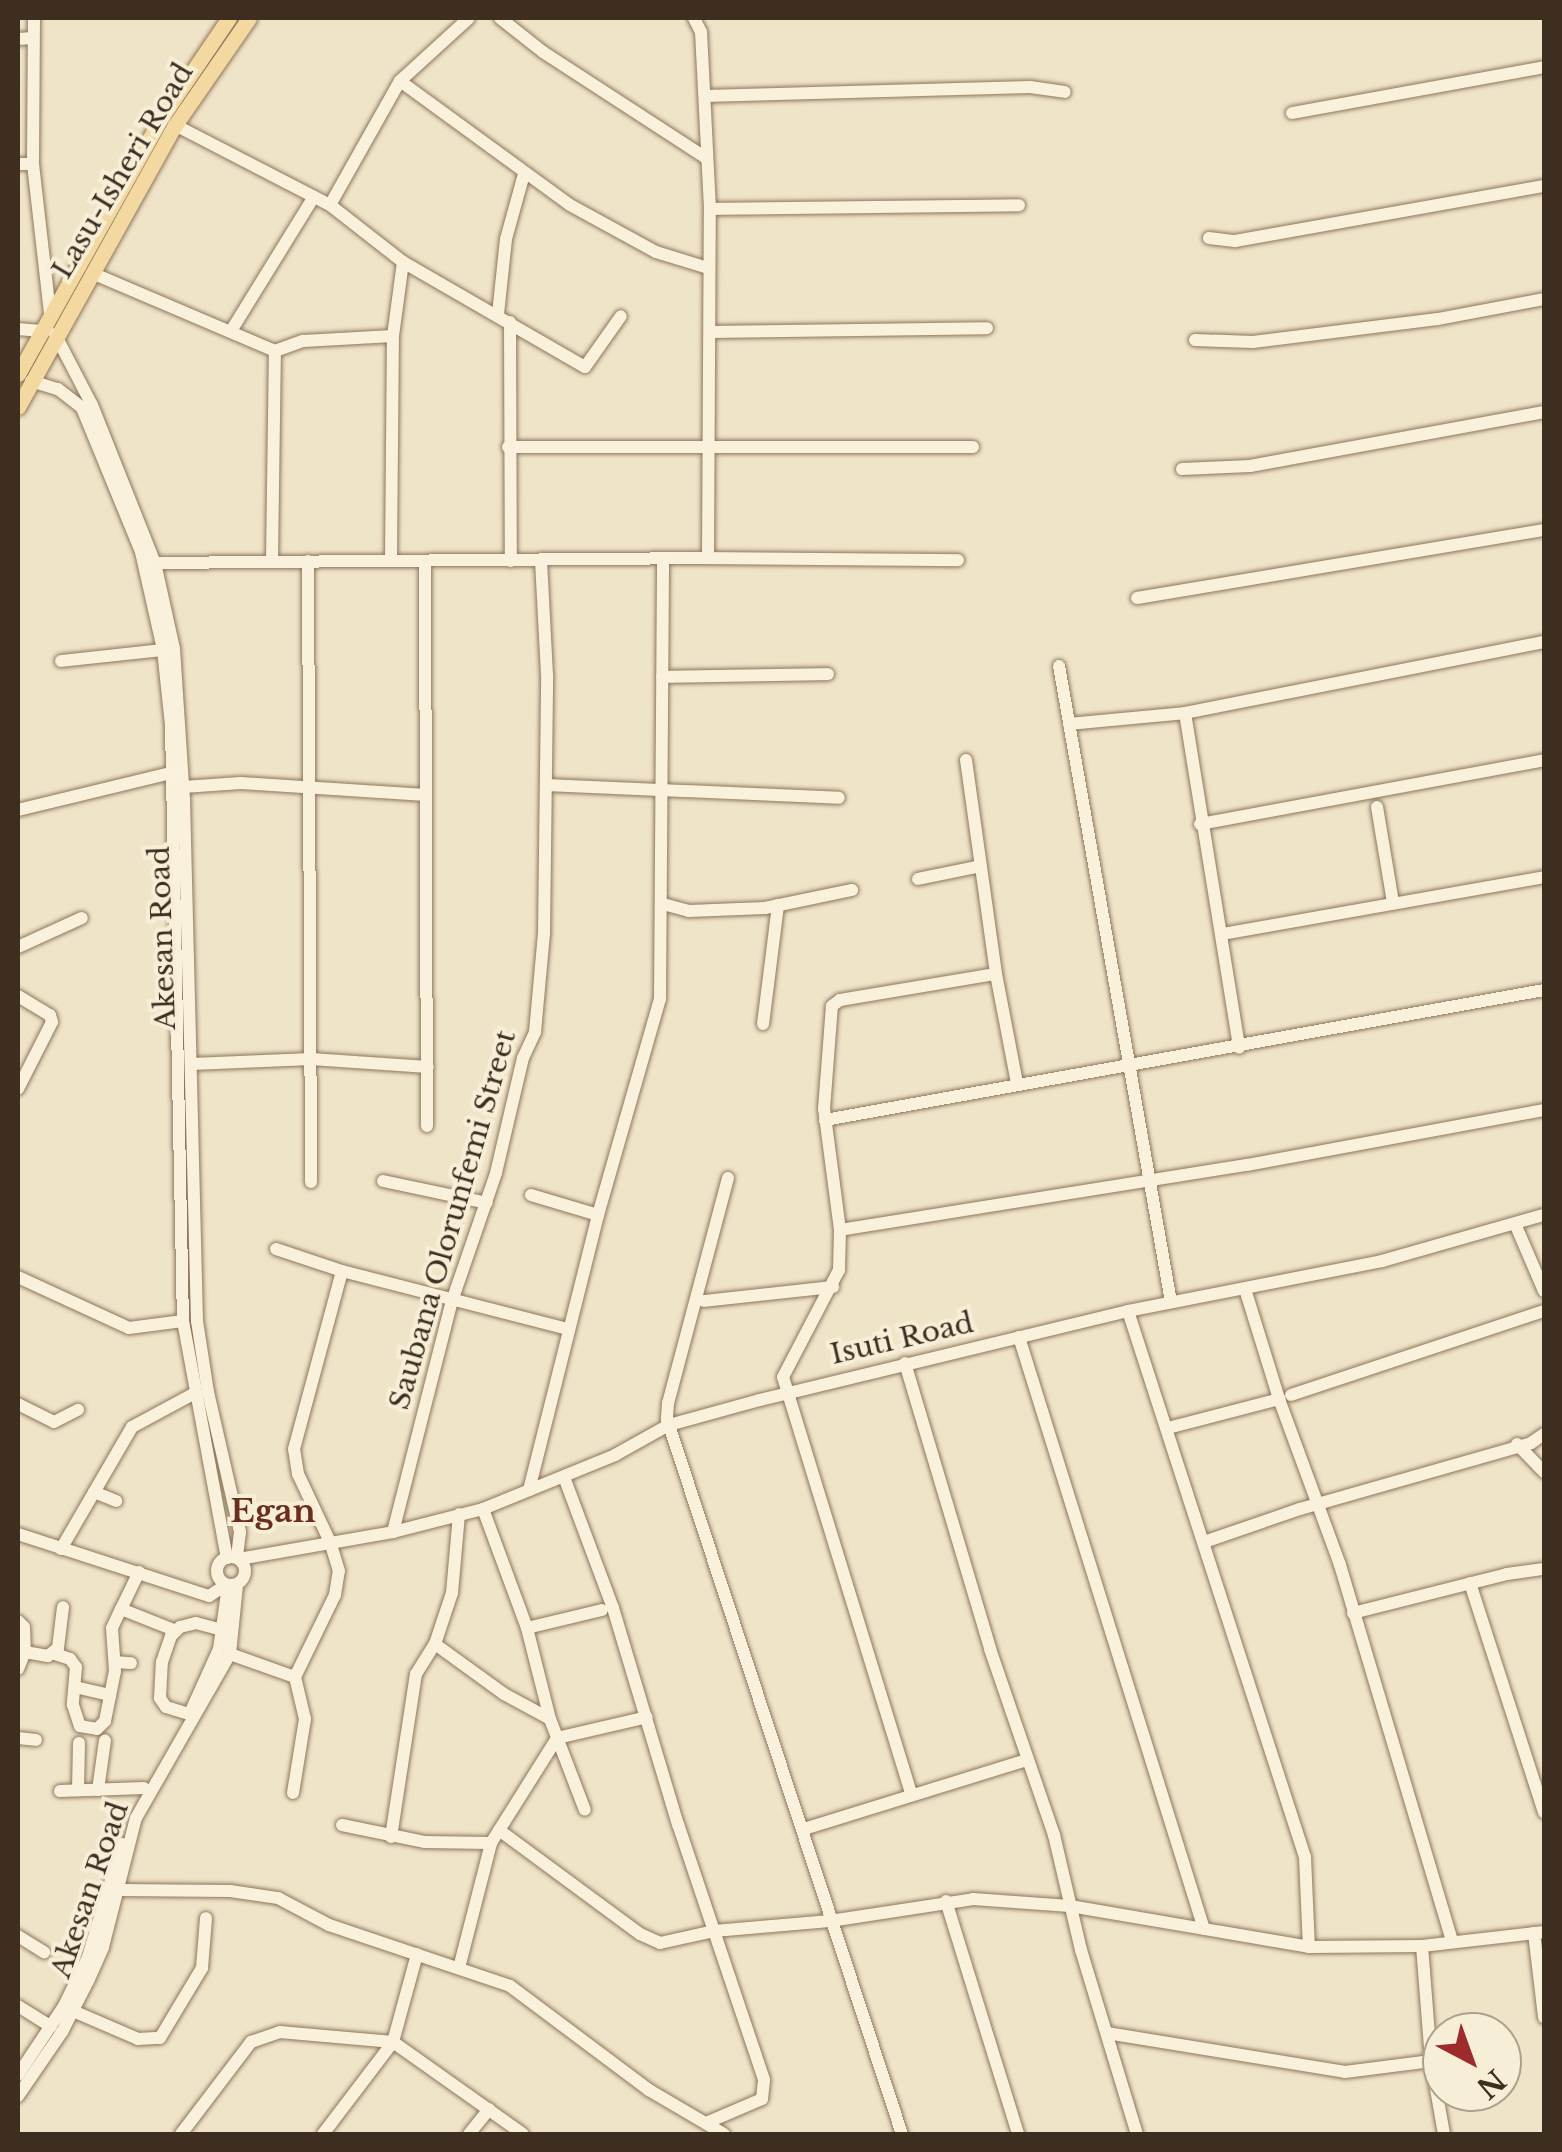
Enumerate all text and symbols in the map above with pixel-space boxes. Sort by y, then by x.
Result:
street label: Lasu-Isheri Road [46,57,200,285]
street label: Akesan Road [143,846,183,1030]
street label: Saubana Olorunfemi Street [383,1026,523,1414]
street label: Isuti Road [827,1306,977,1372]
district label: Egan [230,1492,316,1530]
street label: Akesan Road [44,1798,136,1982]
north arrow [1422,2012,1522,2112]
text: N [1469,2062,1512,2105]

